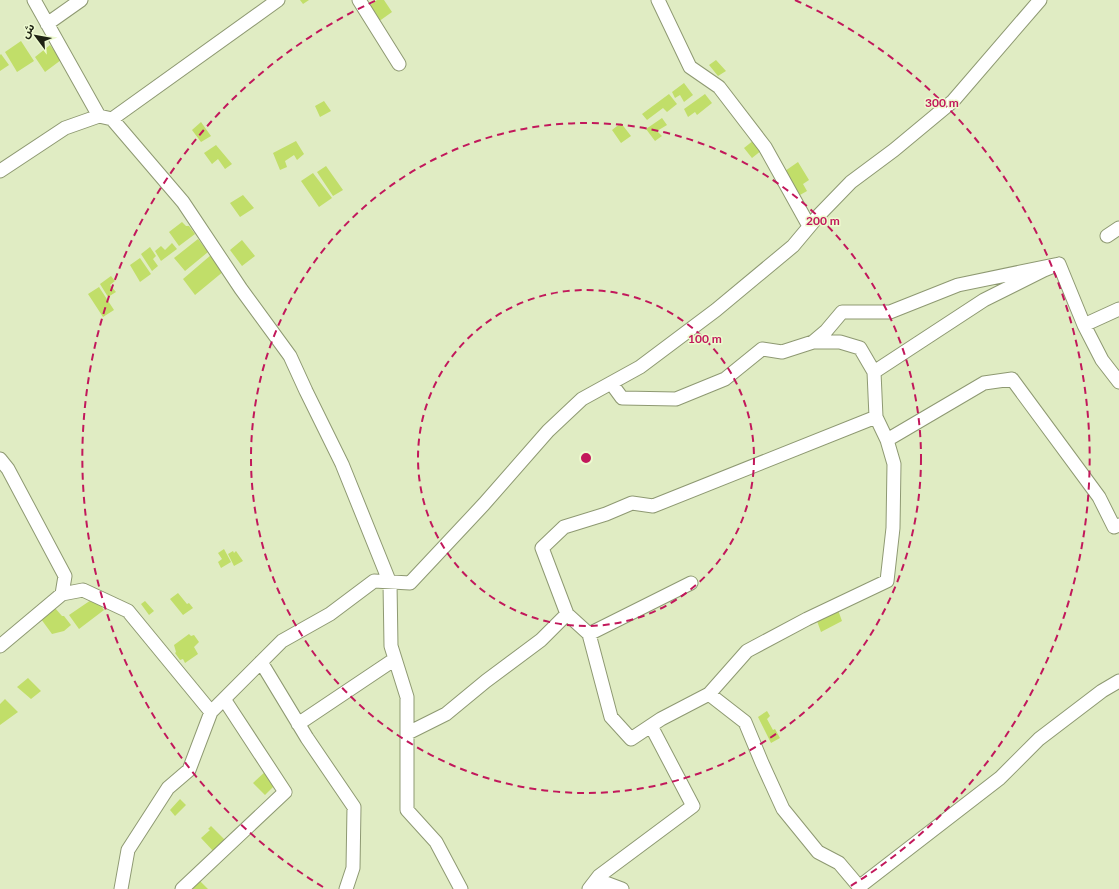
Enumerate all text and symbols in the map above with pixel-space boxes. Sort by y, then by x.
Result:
north arrow [16,16,56,56]
text: ش [18,21,37,41]
text: 300 m [925,95,959,110]
text: 200 m [806,213,840,228]
text: 100 m [688,331,722,346]
centre of rings [579,451,593,465]

